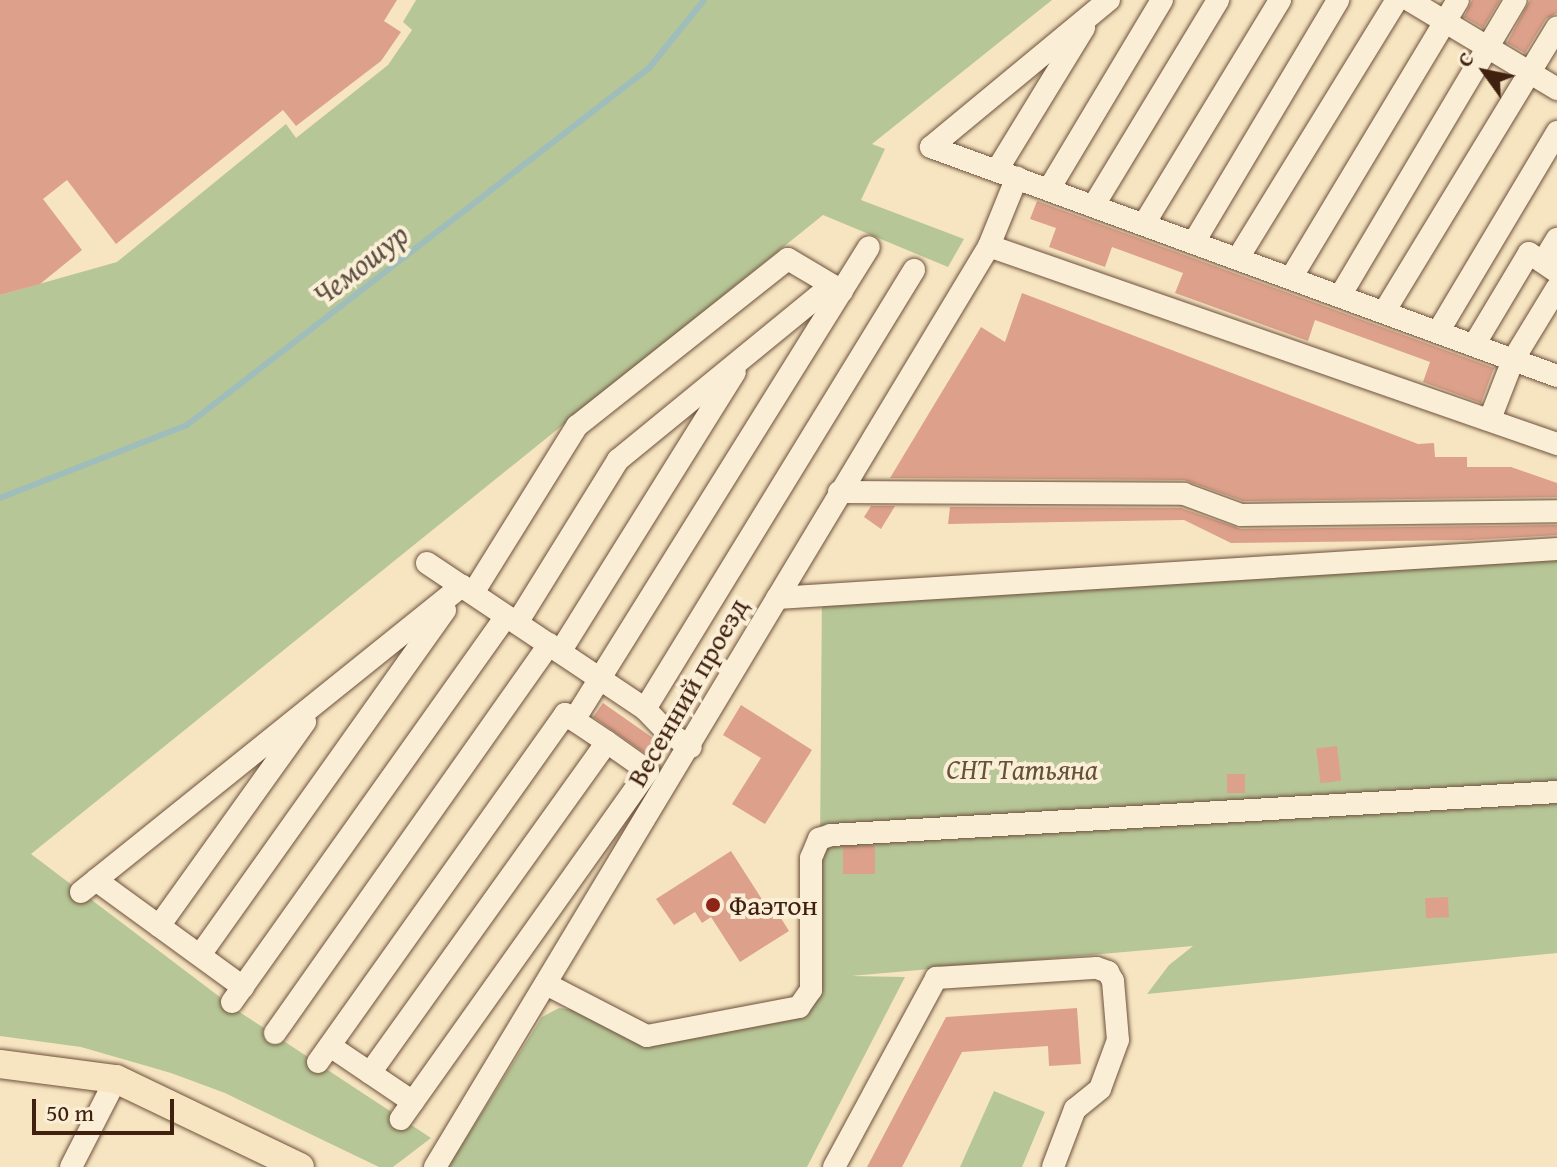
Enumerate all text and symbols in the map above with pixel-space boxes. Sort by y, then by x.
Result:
north arrow [1445,32,1525,112]
text: С [1448,45,1482,73]
water label: Чемошур [305,216,415,312]
street label: Весенний проезд [619,592,755,792]
park label: СНТ Татьяна [946,752,1098,786]
place label: Фаэтон [729,888,818,922]
marker: Фаэтон [704,896,722,914]
scale bar [36,1083,178,1133]
text: 50 m [46,1095,94,1130]

